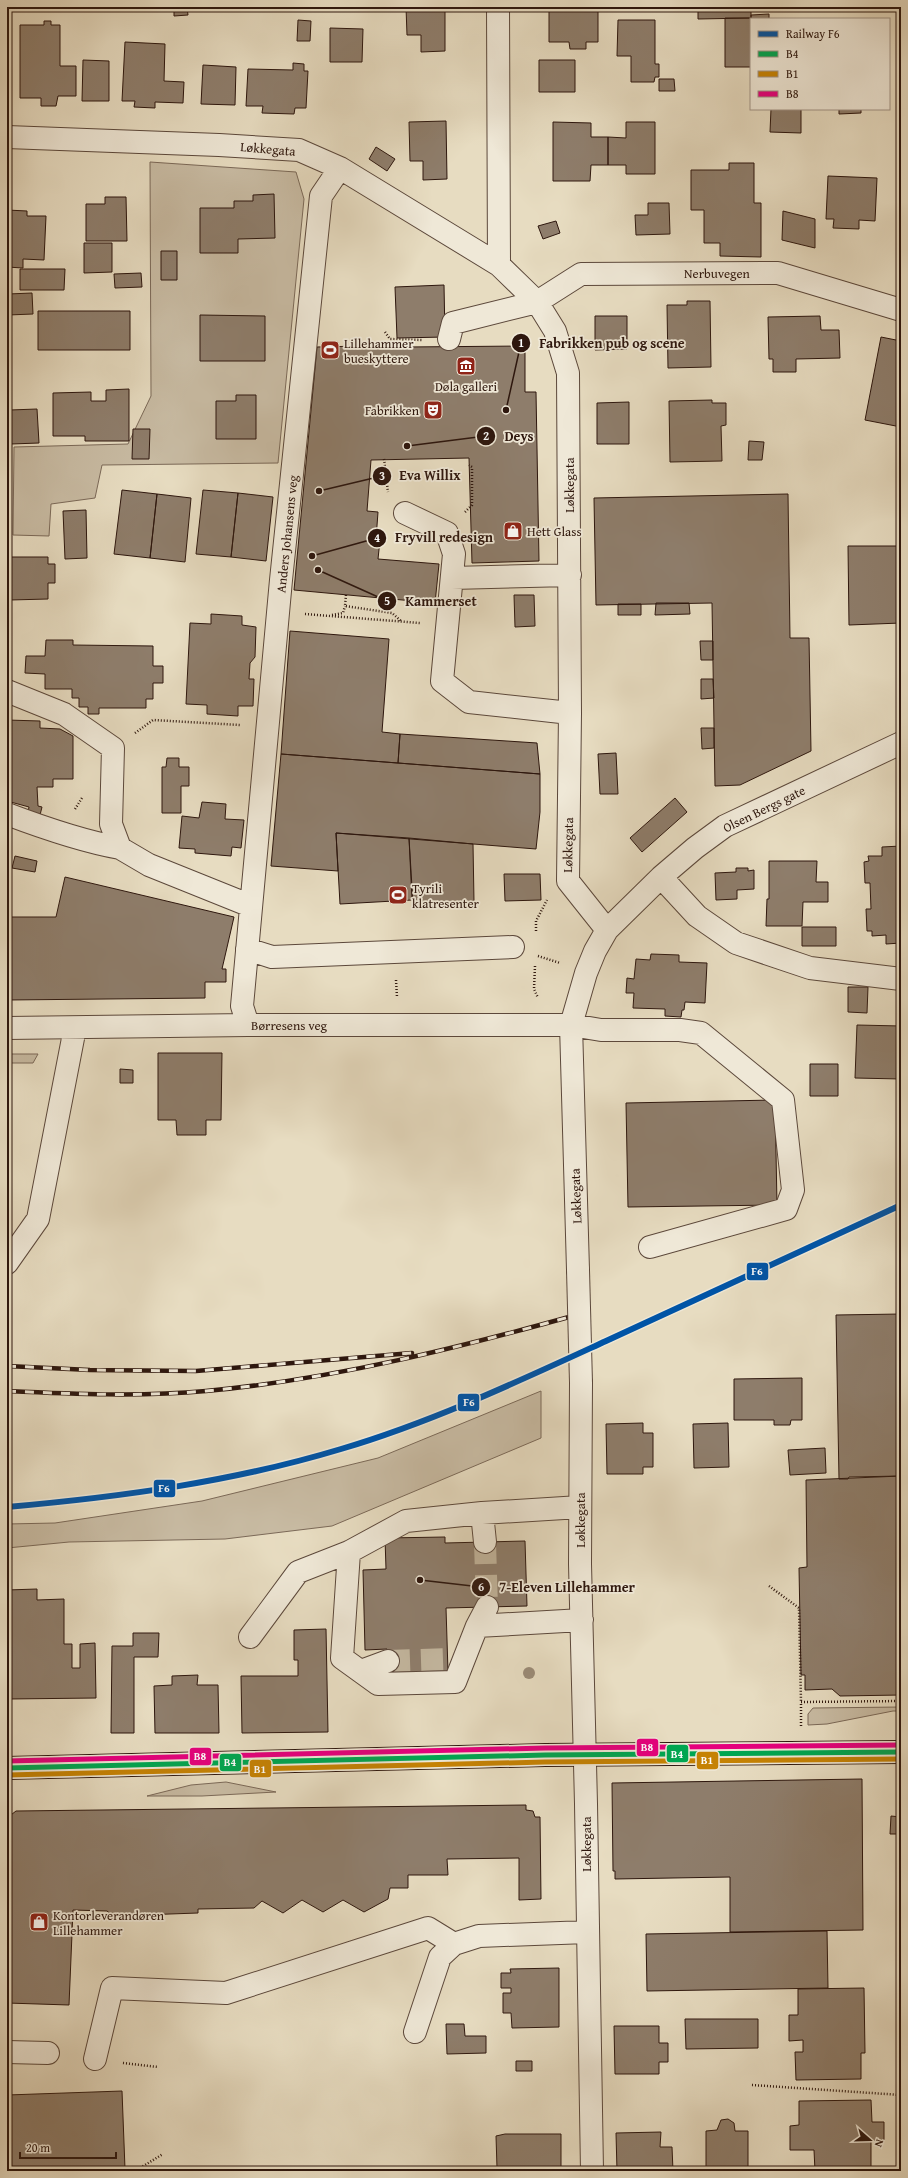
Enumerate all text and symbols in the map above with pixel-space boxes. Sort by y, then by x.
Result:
legend [750,18,890,110]
text: Railway F6 [786,25,840,42]
text: B4 [786,45,799,62]
text: B1 [786,65,799,82]
text: B8 [786,85,799,102]
street label: Løkkegata [240,137,297,161]
street label: Nerbuvegen [684,264,751,283]
callout: Fabrikken pub og scene [511,330,693,356]
text: Fabrikken pub og scene [539,333,685,353]
place label: Lillehammer bueskyttere [344,334,414,368]
text: 1 [518,334,524,351]
sports icon: Lillehammer bueskyttere [319,339,341,361]
museum icon: Døla galleri [455,355,477,377]
place label: Døla galleri [435,377,497,396]
theatre icon: Fabrikken [422,399,444,421]
place label: Fabrikken [365,401,420,420]
callout: Deys [476,423,542,449]
text: Deys [504,426,534,446]
text: 2 [483,427,489,444]
street label: Løkkegata [560,456,579,513]
callout: Eva Willix [372,463,469,489]
text: Eva Willix [399,465,461,485]
text: 3 [379,467,385,484]
street label: Anders Johansens veg [271,474,303,594]
shop icon: Hett Glass [502,520,524,542]
place label: Hett Glass [527,522,582,541]
callout: Fryvill redesign [367,525,501,551]
text: Fryvill redesign [395,527,494,547]
text: 4 [374,529,380,546]
callout: Kammerset [377,588,484,614]
text: Kammerset [405,591,477,611]
text: 5 [384,592,390,609]
street label: Olsen Bergs gate [720,781,808,837]
street label: Løkkegata [558,816,578,873]
place label: Tyrili klatresenter [412,879,479,913]
sports icon: Tyrili klatresenter [387,884,409,906]
street label: Børresens veg [251,1016,328,1035]
street label: Løkkegata [566,1167,586,1224]
line badge: F6 [746,1262,769,1281]
text: F6 [751,1263,763,1279]
line badge: F6 [457,1393,480,1412]
text: F6 [463,1394,475,1410]
line badge: F6 [153,1479,176,1498]
text: F6 [158,1480,170,1496]
street label: Løkkegata [571,1491,590,1548]
callout: 7-Eleven Lillehammer [471,1574,643,1600]
text: 7-Eleven Lillehammer [499,1577,636,1597]
text: 6 [478,1578,484,1595]
line badge: B8 [636,1738,659,1757]
text: B8 [641,1739,654,1755]
line badge: B4 [666,1744,689,1763]
text: B4 [671,1746,684,1762]
line badge: B8 [189,1747,212,1766]
text: B8 [194,1748,207,1764]
line badge: B1 [696,1751,719,1770]
text: B1 [701,1752,714,1768]
line badge: B4 [219,1753,242,1772]
text: B4 [224,1754,237,1770]
line badge: B1 [249,1759,272,1778]
text: B1 [254,1761,267,1777]
street label: Løkkegata [577,1815,596,1872]
place label: Kontorleverandøren Lillehammer [53,1906,165,1940]
shop icon: Kontorleverandøren Lillehammer [28,1911,50,1933]
north arrow [850,2120,890,2160]
scale bar [20,2134,116,2160]
text: N [870,2137,888,2150]
text: 20 m [26,2139,50,2156]

